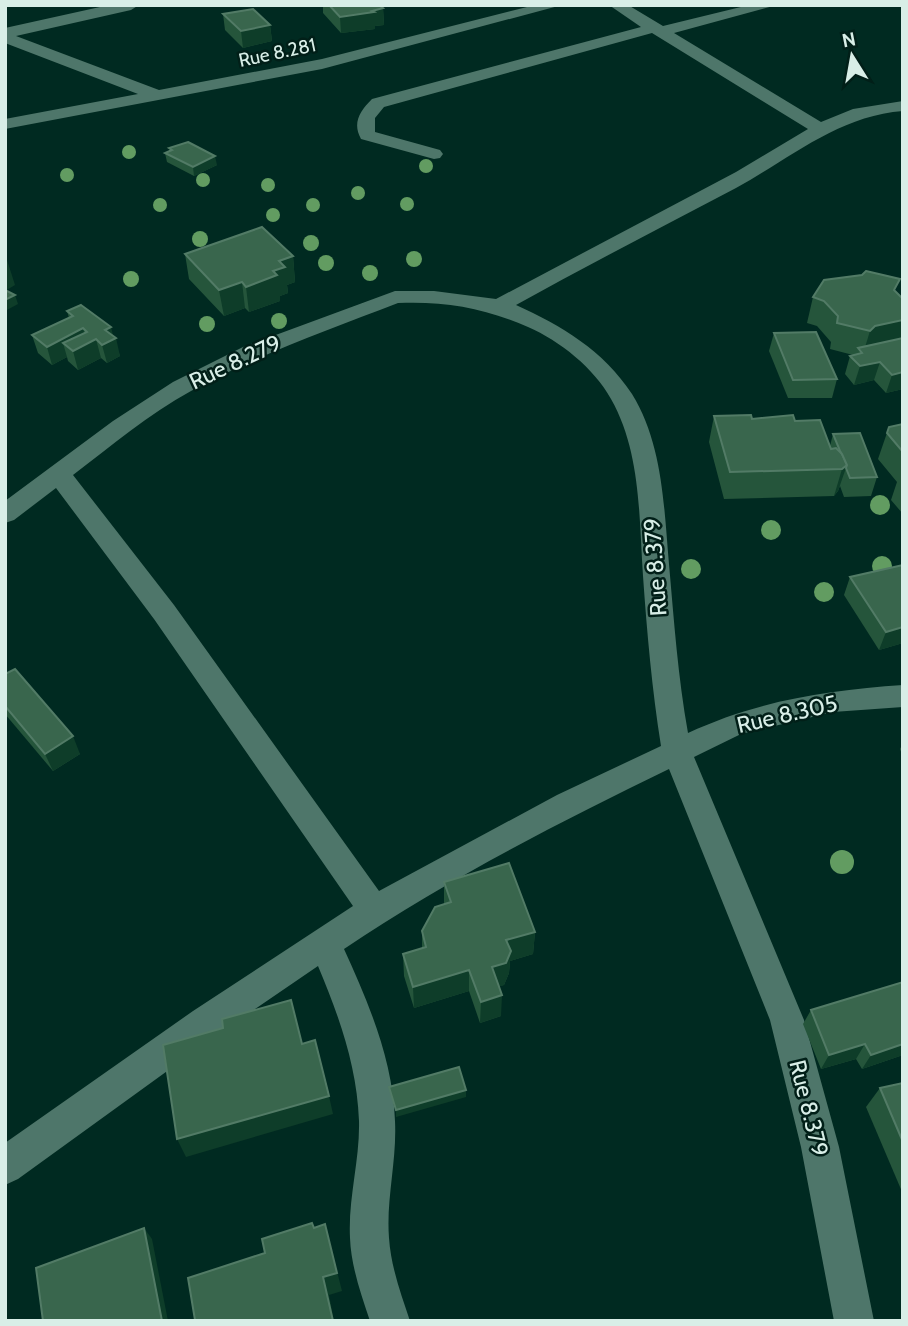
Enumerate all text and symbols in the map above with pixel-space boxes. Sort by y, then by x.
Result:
north arrow [817,21,887,91]
text: N [840,27,858,52]
street label: Rue 8.281 [236,33,318,72]
street label: Rue 8.279 [185,329,285,395]
street label: Rue 8.379 [638,517,672,617]
street label: Rue 8.305 [734,689,840,739]
street label: Rue 8.379 [784,1057,834,1159]

